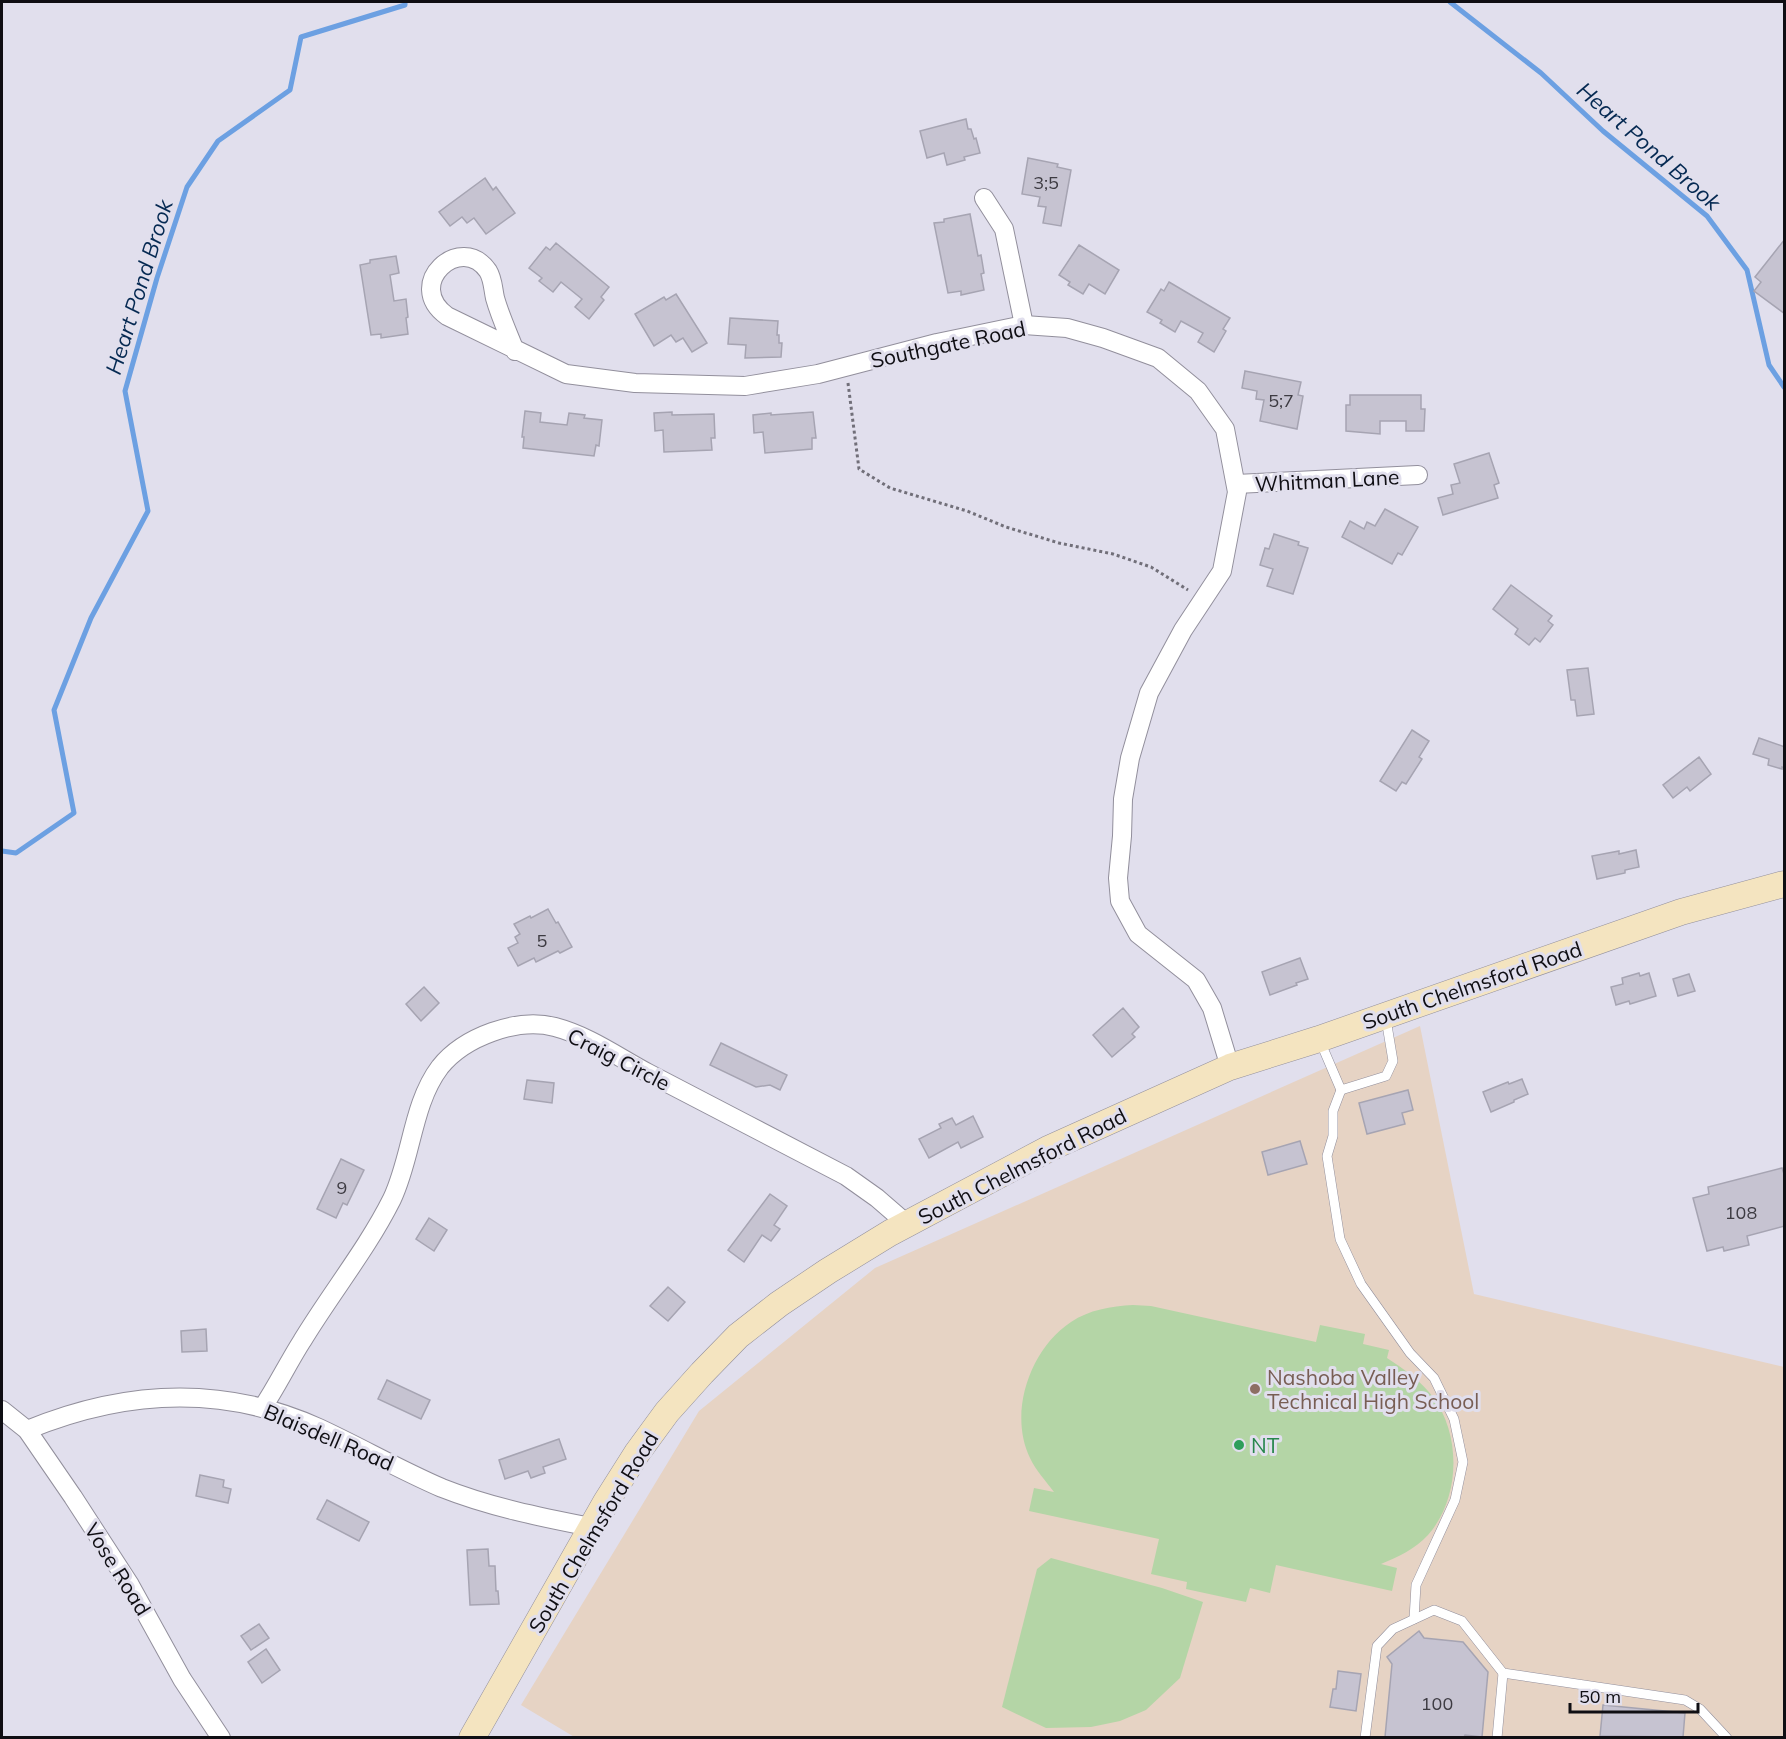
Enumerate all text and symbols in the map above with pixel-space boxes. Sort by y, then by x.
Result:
water label: Heart Pond Brook [1571,76,1727,217]
house number: 3;5 [1033,171,1059,194]
water label: Heart Pond Brook [99,195,179,378]
street label: Southgate Road [868,315,1028,373]
house number: 5;7 [1268,389,1294,412]
street label: Whitman Lane [1254,463,1400,497]
house number: 5 [537,929,548,952]
street label: South Chelmsford Road [1359,935,1585,1035]
street label: Craig Circle [564,1022,674,1096]
street label: South Chelmsford Road [914,1102,1130,1230]
house number: 9 [337,1176,347,1199]
house number: 108 [1725,1201,1757,1224]
place label: Nashoba Valley Technical High School [1267,1364,1479,1414]
marker: Nashoba Valley Technical High School [1248,1382,1262,1396]
street label: Blaisdell Road [260,1398,398,1476]
street label: South Chelmsford Road [523,1427,663,1637]
place label: NT [1251,1432,1280,1458]
marker: NT [1232,1438,1246,1452]
street label: Vose Road [79,1518,157,1620]
scale bar [1570,1676,1698,1714]
text: 50 m [1579,1685,1621,1708]
house number: 100 [1421,1692,1453,1715]

